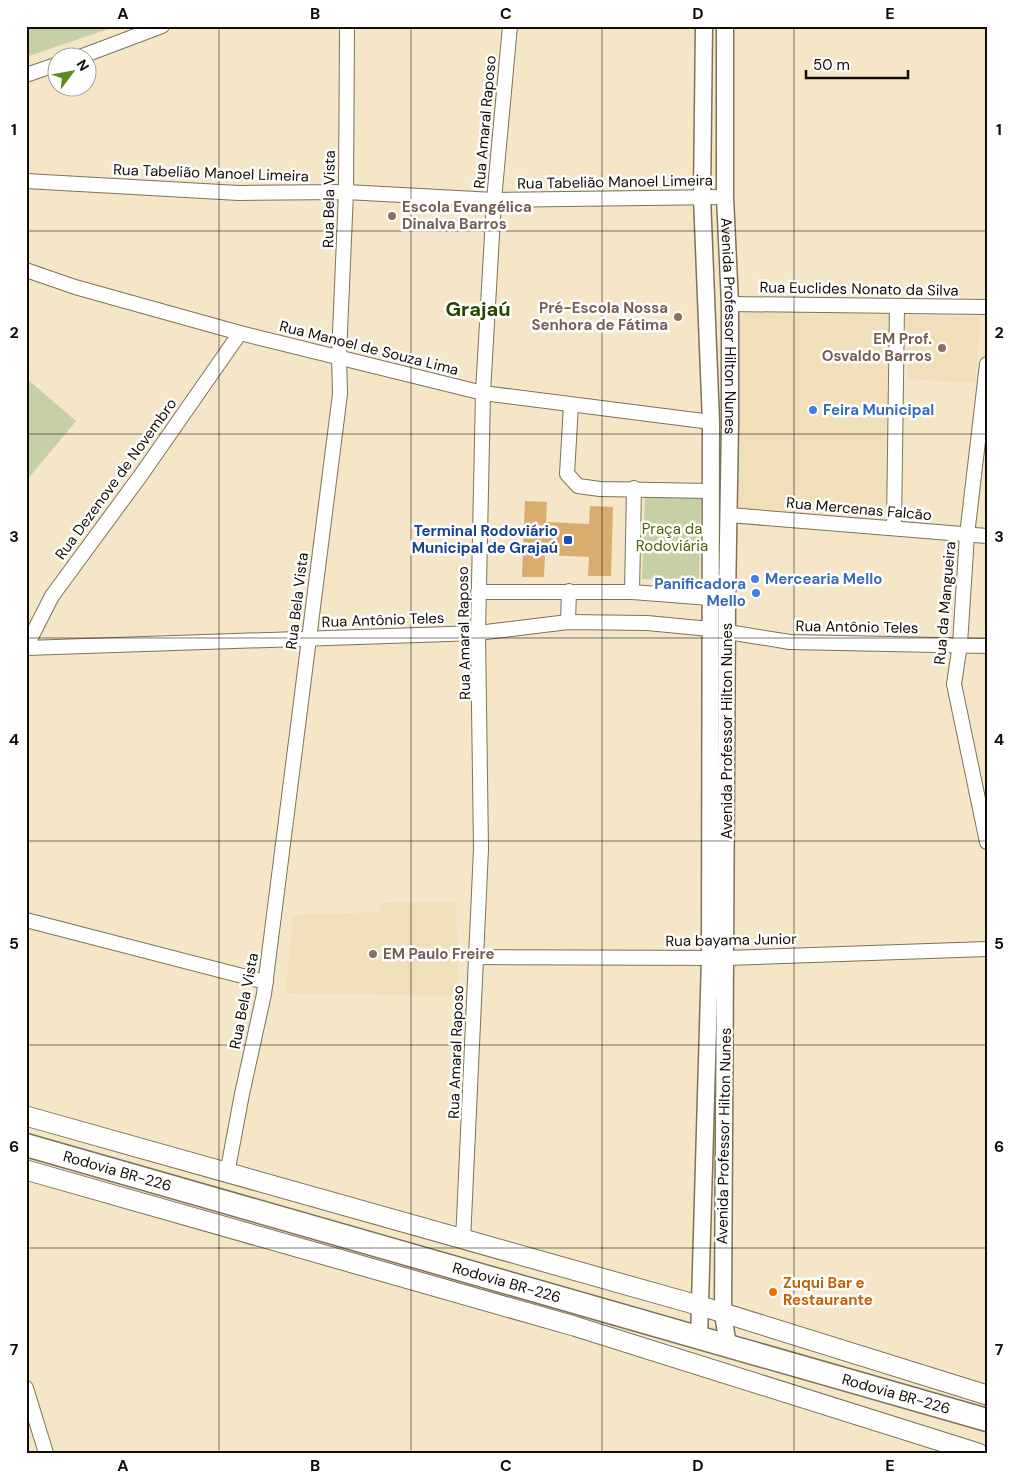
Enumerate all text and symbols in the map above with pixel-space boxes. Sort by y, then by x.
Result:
text: A [117,3,129,24]
text: B [310,3,320,24]
text: C [500,3,512,24]
text: D [692,3,704,24]
text: E [885,3,895,24]
north arrow [48,48,98,98]
scale bar [806,48,908,80]
street label: Rua Amaral Raposo [469,54,501,189]
text: 50 m [813,55,850,75]
text: N [73,56,93,74]
text: 1 [11,119,17,140]
text: 1 [996,119,1002,140]
street label: Rua Bela Vista [318,150,340,248]
street label: Rua Tabelião Manoel Limeira [113,160,309,186]
street label: Rua Tabelião Manoel Limeira [517,170,713,194]
place label: Escola Evangélica Dinalva Barros [402,197,532,234]
marker: Escola Evangélica Dinalva Barros [386,210,398,222]
street label: Avenida Professor Hilton Nunes [716,217,740,434]
street label: Rua Euclides Nonato da Silva [759,277,959,301]
district label: Grajaú [446,296,510,322]
place label: Pré-Escola Nossa Senhora de Fátima [532,298,668,335]
marker: Pré-Escola Nossa Senhora de Fátima [672,311,684,323]
street label: Rua Manoel de Souza Lima [277,316,461,380]
text: 2 [9,322,19,343]
text: 2 [994,322,1004,343]
place label: EM Prof. Osvaldo Barros [822,329,932,366]
marker: EM Prof. Osvaldo Barros [936,342,948,354]
street label: Rua Dezenove de Novembro [51,394,181,564]
place label: Feira Municipal [823,400,934,420]
marker: Feira Municipal [807,404,819,416]
street label: Rua Mercenas Falcão [785,493,933,525]
park label: Praça da Rodoviária [636,519,708,556]
place label: Terminal Rodoviário Municipal de Grajaú [412,521,558,558]
text: 3 [9,526,19,547]
text: 3 [994,526,1004,547]
marker: Terminal Rodoviário Municipal de Grajaú [562,534,574,546]
street label: Rua da Mangueira [930,541,960,665]
street label: Rua Bela Vista [281,551,313,651]
street label: Rua Amaral Raposo [453,566,475,700]
place label: Mercearia Mello [765,569,882,589]
marker: Mercearia Mello [749,573,761,585]
place label: Panificadora Mello [654,574,746,611]
marker: Panificadora Mello [750,587,762,599]
street label: Rua Antônio Teles [321,608,445,632]
street label: Rua Antônio Teles [795,616,919,638]
street label: Avenida Professor Hilton Nunes [717,623,737,839]
text: 4 [9,729,19,750]
text: 4 [994,729,1004,750]
street label: Rua bayama Junior [665,929,797,951]
text: 5 [9,933,19,954]
text: 5 [994,933,1004,954]
place label: EM Paulo Freire [383,944,495,964]
marker: EM Paulo Freire [367,948,379,960]
street label: Rua Bela Vista [225,951,263,1051]
street label: Rua Amaral Raposo [444,985,468,1119]
street label: Avenida Professor Hilton Nunes [712,1028,736,1244]
text: 6 [9,1136,19,1157]
text: 6 [994,1136,1004,1157]
street label: Rodovia BR-226 [61,1146,174,1196]
street label: Rodovia BR-226 [450,1258,563,1308]
place label: Zuqui Bar e Restaurante [783,1273,873,1310]
marker: Zuqui Bar e Restaurante [767,1286,779,1298]
text: 7 [10,1339,19,1360]
text: 7 [995,1339,1004,1360]
street label: Rodovia BR-226 [840,1369,953,1419]
text: A [117,1455,129,1476]
text: B [310,1455,320,1476]
text: C [500,1455,512,1476]
text: D [692,1455,704,1476]
text: E [885,1455,895,1476]

